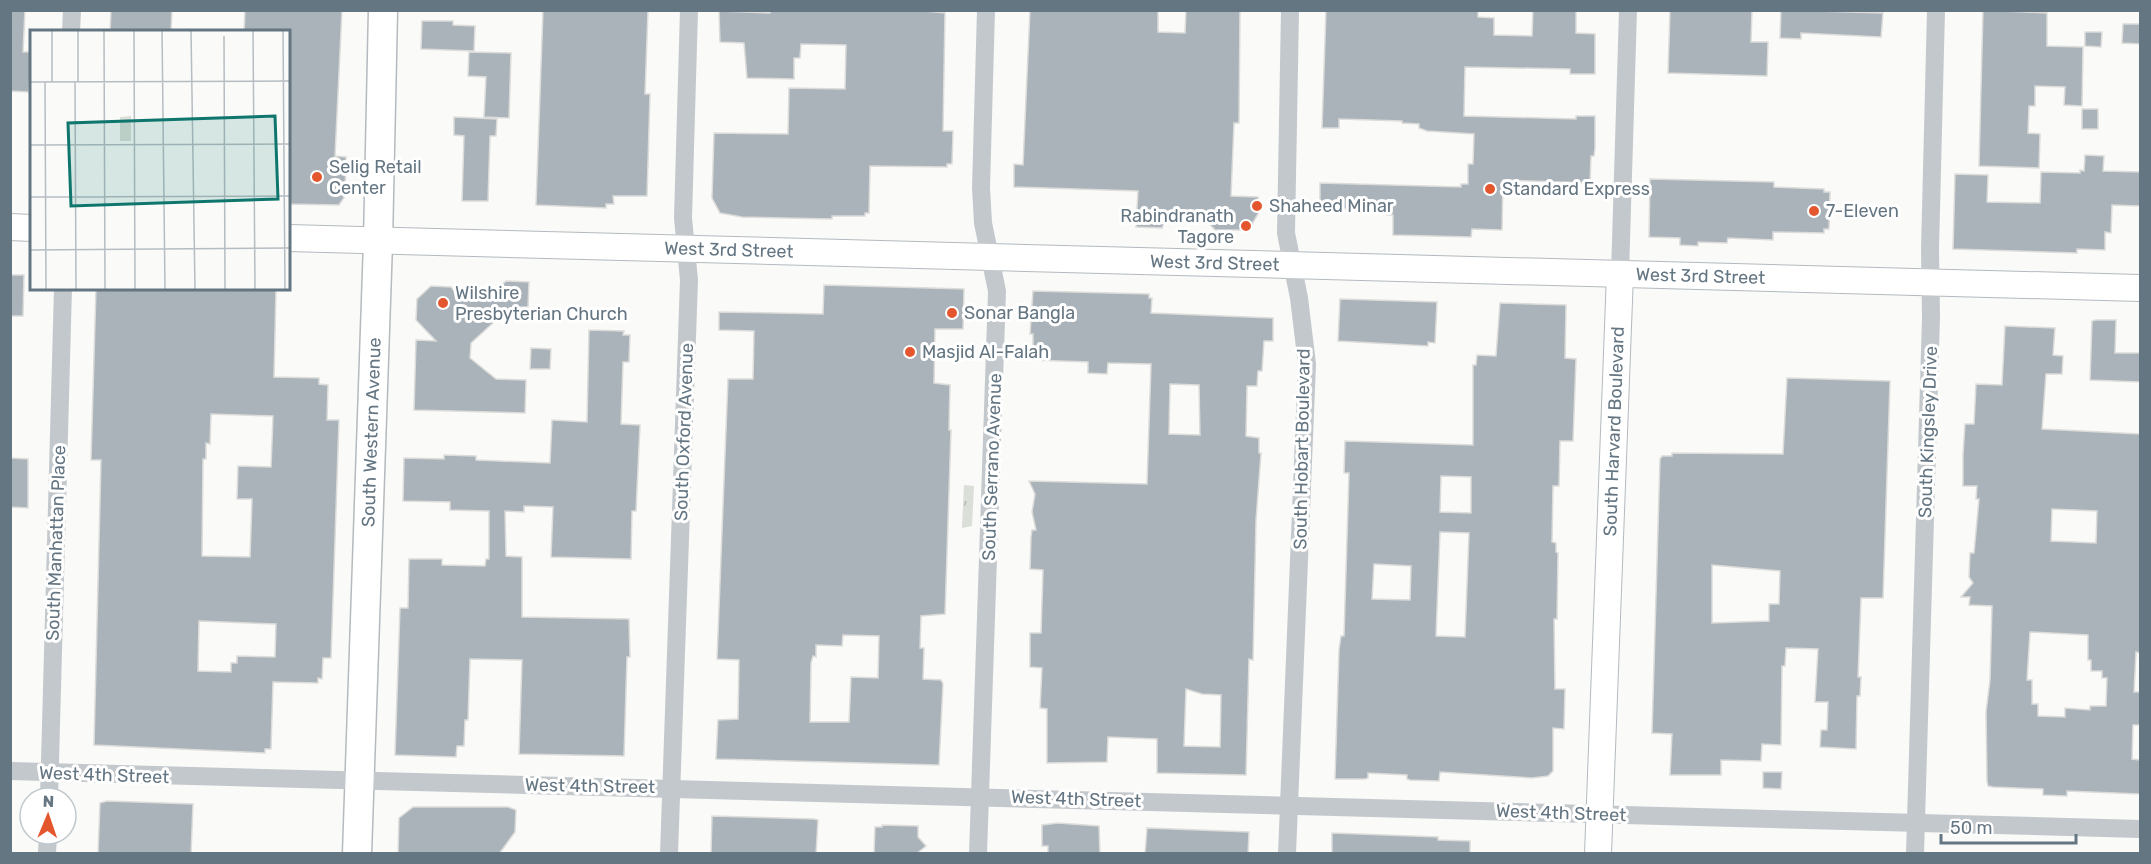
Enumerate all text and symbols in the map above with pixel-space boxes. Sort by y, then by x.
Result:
inset map [30,30,290,290]
place label: Selig Retail Center [329,156,422,199]
marker: Selig Retail Center [310,170,324,184]
place label: Standard Express [1502,178,1650,200]
marker: Standard Express [1483,182,1497,196]
place label: Shaheed Minar [1269,195,1394,217]
marker: Shaheed Minar [1250,199,1264,213]
place label: 7-Eleven [1826,200,1899,222]
marker: 7-Eleven [1807,204,1821,218]
place label: Rabindranath Tagore [1120,205,1234,248]
marker: Rabindranath Tagore [1239,219,1253,233]
street label: West 3rd Street [664,237,794,263]
street label: West 3rd Street [1150,250,1280,276]
street label: West 3rd Street [1635,263,1766,289]
place label: Wilshire Presbyterian Church [455,282,628,325]
marker: Wilshire Presbyterian Church [436,296,450,310]
place label: Sonar Bangla [964,302,1075,324]
marker: Sonar Bangla [945,306,959,320]
street label: South Harvard Boulevard [1599,326,1629,537]
street label: South Western Avenue [357,337,386,527]
place label: Masjid Al-Falah [922,341,1049,363]
street label: South Oxford Avenue [670,343,698,521]
marker: Masjid Al-Falah [903,345,917,359]
street label: South Kingsley Drive [1914,346,1942,518]
street label: South Hobart Boulevard [1289,348,1315,550]
street label: South Serrano Avenue [978,373,1006,561]
street label: South Manhattan Place [42,445,70,641]
street label: West 4th Street [38,762,170,788]
street label: West 4th Street [525,774,655,798]
north arrow [18,786,78,846]
street label: West 4th Street [1010,786,1142,812]
text: N [42,792,55,811]
street label: West 4th Street [1495,800,1627,826]
scale bar [1941,807,2076,845]
text: 50 m [1950,817,1993,839]

